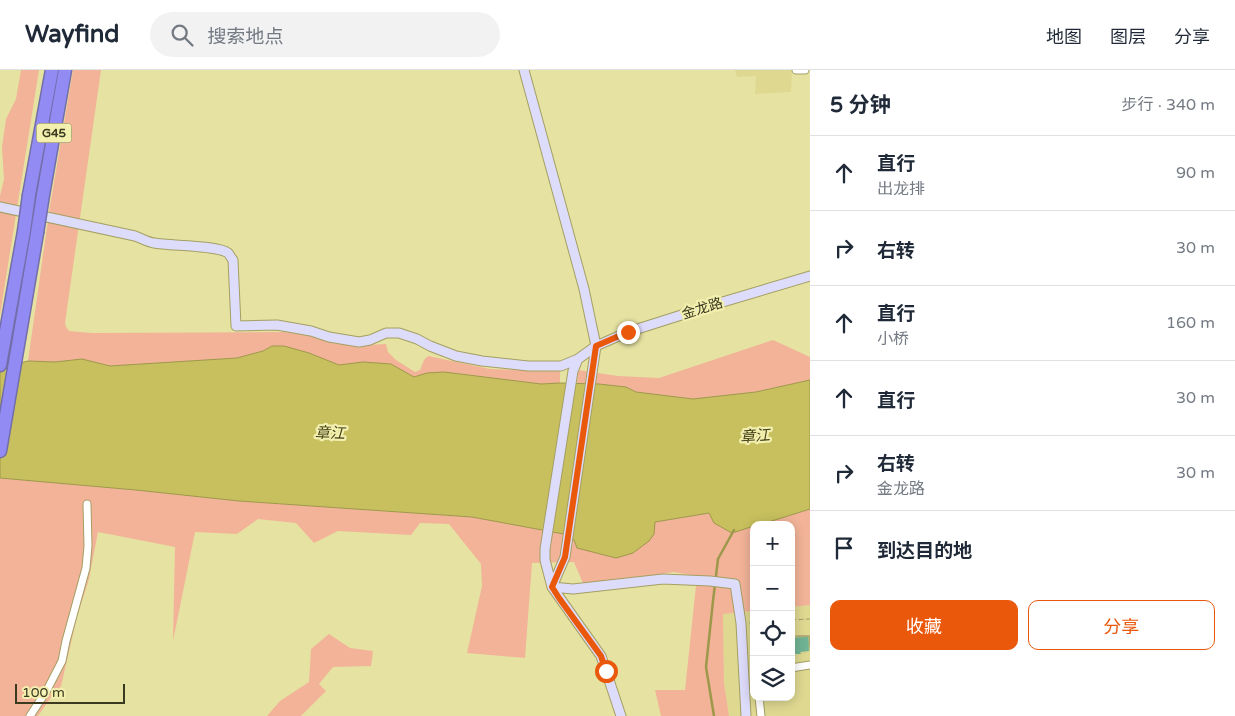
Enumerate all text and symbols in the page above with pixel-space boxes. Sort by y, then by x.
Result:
search box [150,12,500,57]
text: Wayfind [25,20,120,49]
icon: search [168,21,196,49]
text: 搜索地点 [208,26,284,48]
text: 地图 [1046,26,1082,48]
text: 图层 [1110,26,1146,48]
text: 分享 [1174,26,1210,48]
text: 5 分钟 [830,93,891,118]
text: 步行 · 340 m [1122,95,1215,115]
road number: G45 [36,124,72,142]
text: 直行 [877,153,915,175]
icon: ahead [830,159,858,187]
text: 90 m [1176,163,1215,183]
text: 出龙排 [877,179,925,199]
icon: right [830,234,858,262]
text: 30 m [1176,238,1215,258]
text: 右转 [877,240,915,262]
street label: 金龙路 [680,294,725,323]
text: 直行 [877,303,915,325]
icon: ahead [830,309,858,337]
text: 160 m [1166,313,1215,333]
route end [617,321,640,344]
text: 小桥 [877,329,909,349]
icon: ahead [830,384,858,412]
text: 30 m [1176,388,1215,408]
text: 直行 [877,390,915,412]
water label: 章江 [315,423,347,443]
water label: 章江 [739,426,773,446]
text: 右转 [877,453,915,475]
icon: right [830,459,858,487]
text: 30 m [1176,463,1215,483]
text: 金龙路 [877,479,925,499]
map controls [750,521,795,701]
button: + [750,521,795,566]
icon: arrive [830,534,858,562]
text: 到达目的地 [877,540,972,562]
button: − [750,566,795,611]
button: 收藏 [830,600,1018,650]
button: 分享 [1028,600,1215,650]
button: locate [750,611,795,656]
button: layers [750,656,795,701]
route start [595,660,618,683]
scale bar [15,681,125,704]
text: 100 m [22,684,65,701]

